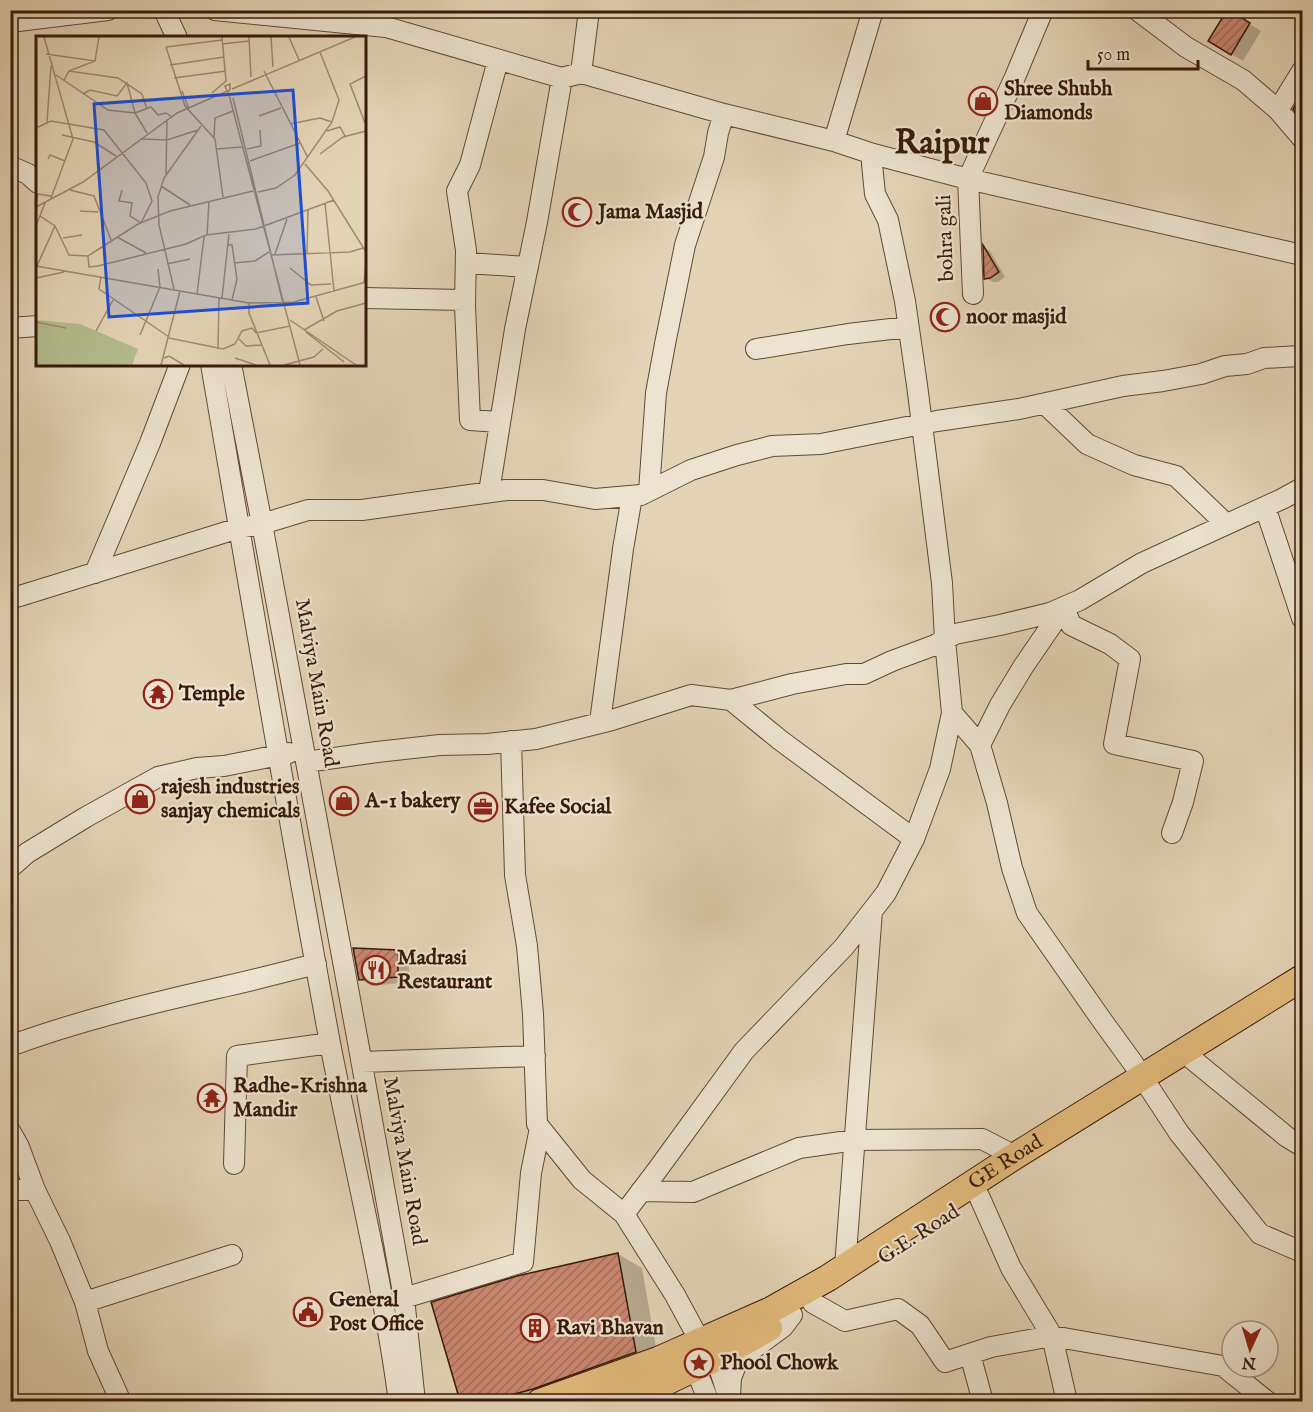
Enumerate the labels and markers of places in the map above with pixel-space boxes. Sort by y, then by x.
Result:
place label: Shree Shubh Diamonds [1004,76,1113,127]
shop icon: Shree Shubh Diamonds [967,85,999,117]
mosque icon: Jama Masjid [561,196,593,228]
place label: Jama Masjid [595,199,704,226]
mosque icon: noor masjid [929,301,961,333]
place label: noor masjid [966,304,1067,331]
temple icon: Temple [142,678,174,710]
place label: Temple [178,681,245,708]
place label: rajesh industries sanjay chemicals [161,774,300,825]
shop icon: rajesh industries sanjay chemicals [124,783,156,815]
shop icon: A-1 bakery [328,785,360,817]
place label: A-1 bakery [364,788,461,815]
office icon: Kafee Social [467,791,499,823]
place label: Kafee Social [504,794,612,821]
place label: Madrasi Restaurant [397,945,493,996]
restaurant icon: Madrasi Restaurant [360,954,392,986]
place label: Radhe-Krishna Mandir [233,1073,368,1124]
temple icon: Radhe-Krishna Mandir [196,1082,228,1114]
place label: General Post Office [329,1287,424,1338]
public building icon: General Post Office [292,1296,324,1328]
building icon: Ravi Bhavan [519,1312,551,1344]
place label: Ravi Bhavan [556,1315,664,1342]
place icon: Phool Chowk [683,1347,715,1379]
place label: Phool Chowk [720,1350,839,1377]

